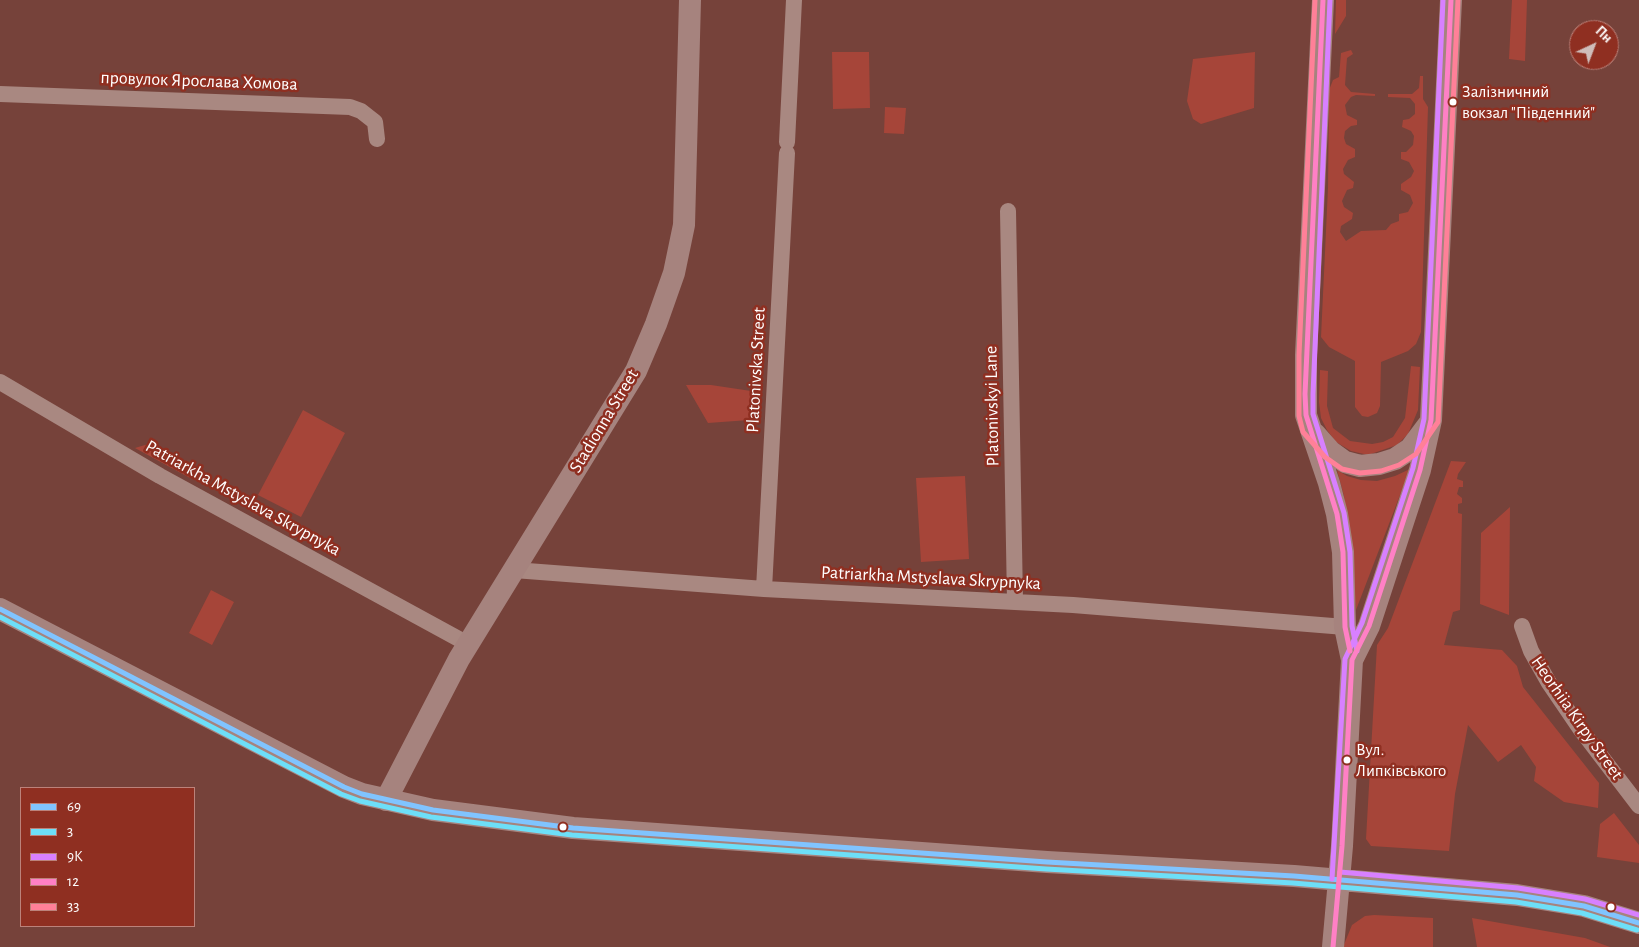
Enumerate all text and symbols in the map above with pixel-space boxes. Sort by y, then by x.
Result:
north arrow [1569,20,1619,70]
text: Пн [1593,24,1615,46]
street label: провулок Ярослава Хомова [100,67,298,95]
place label: Залізничний вокзал "Південний" [1462,82,1595,122]
marker: Залізничний вокзал "Південний" [1448,97,1458,107]
street label: Platonivska Street [742,307,770,433]
street label: Platonivskyi Lane [980,346,1004,466]
street label: Stadionna Street [565,365,643,477]
street label: Patriarkha Mstyslava Skrypnyka [142,435,344,561]
street label: Patriarkha Mstyslava Skrypnyka [821,561,1041,595]
street label: Heorhiia Kirpy Street [1526,652,1628,784]
place label: Вул. Липківського [1356,740,1446,780]
marker: Вул. Липківського [1342,755,1352,765]
legend [20,787,195,927]
text: 69 [67,799,81,814]
unlabelled marker [558,822,568,832]
text: 3 [67,824,73,839]
text: 9К [67,849,83,864]
text: 12 [67,874,79,889]
text: 33 [67,899,79,914]
unlabelled marker [1606,902,1616,912]

